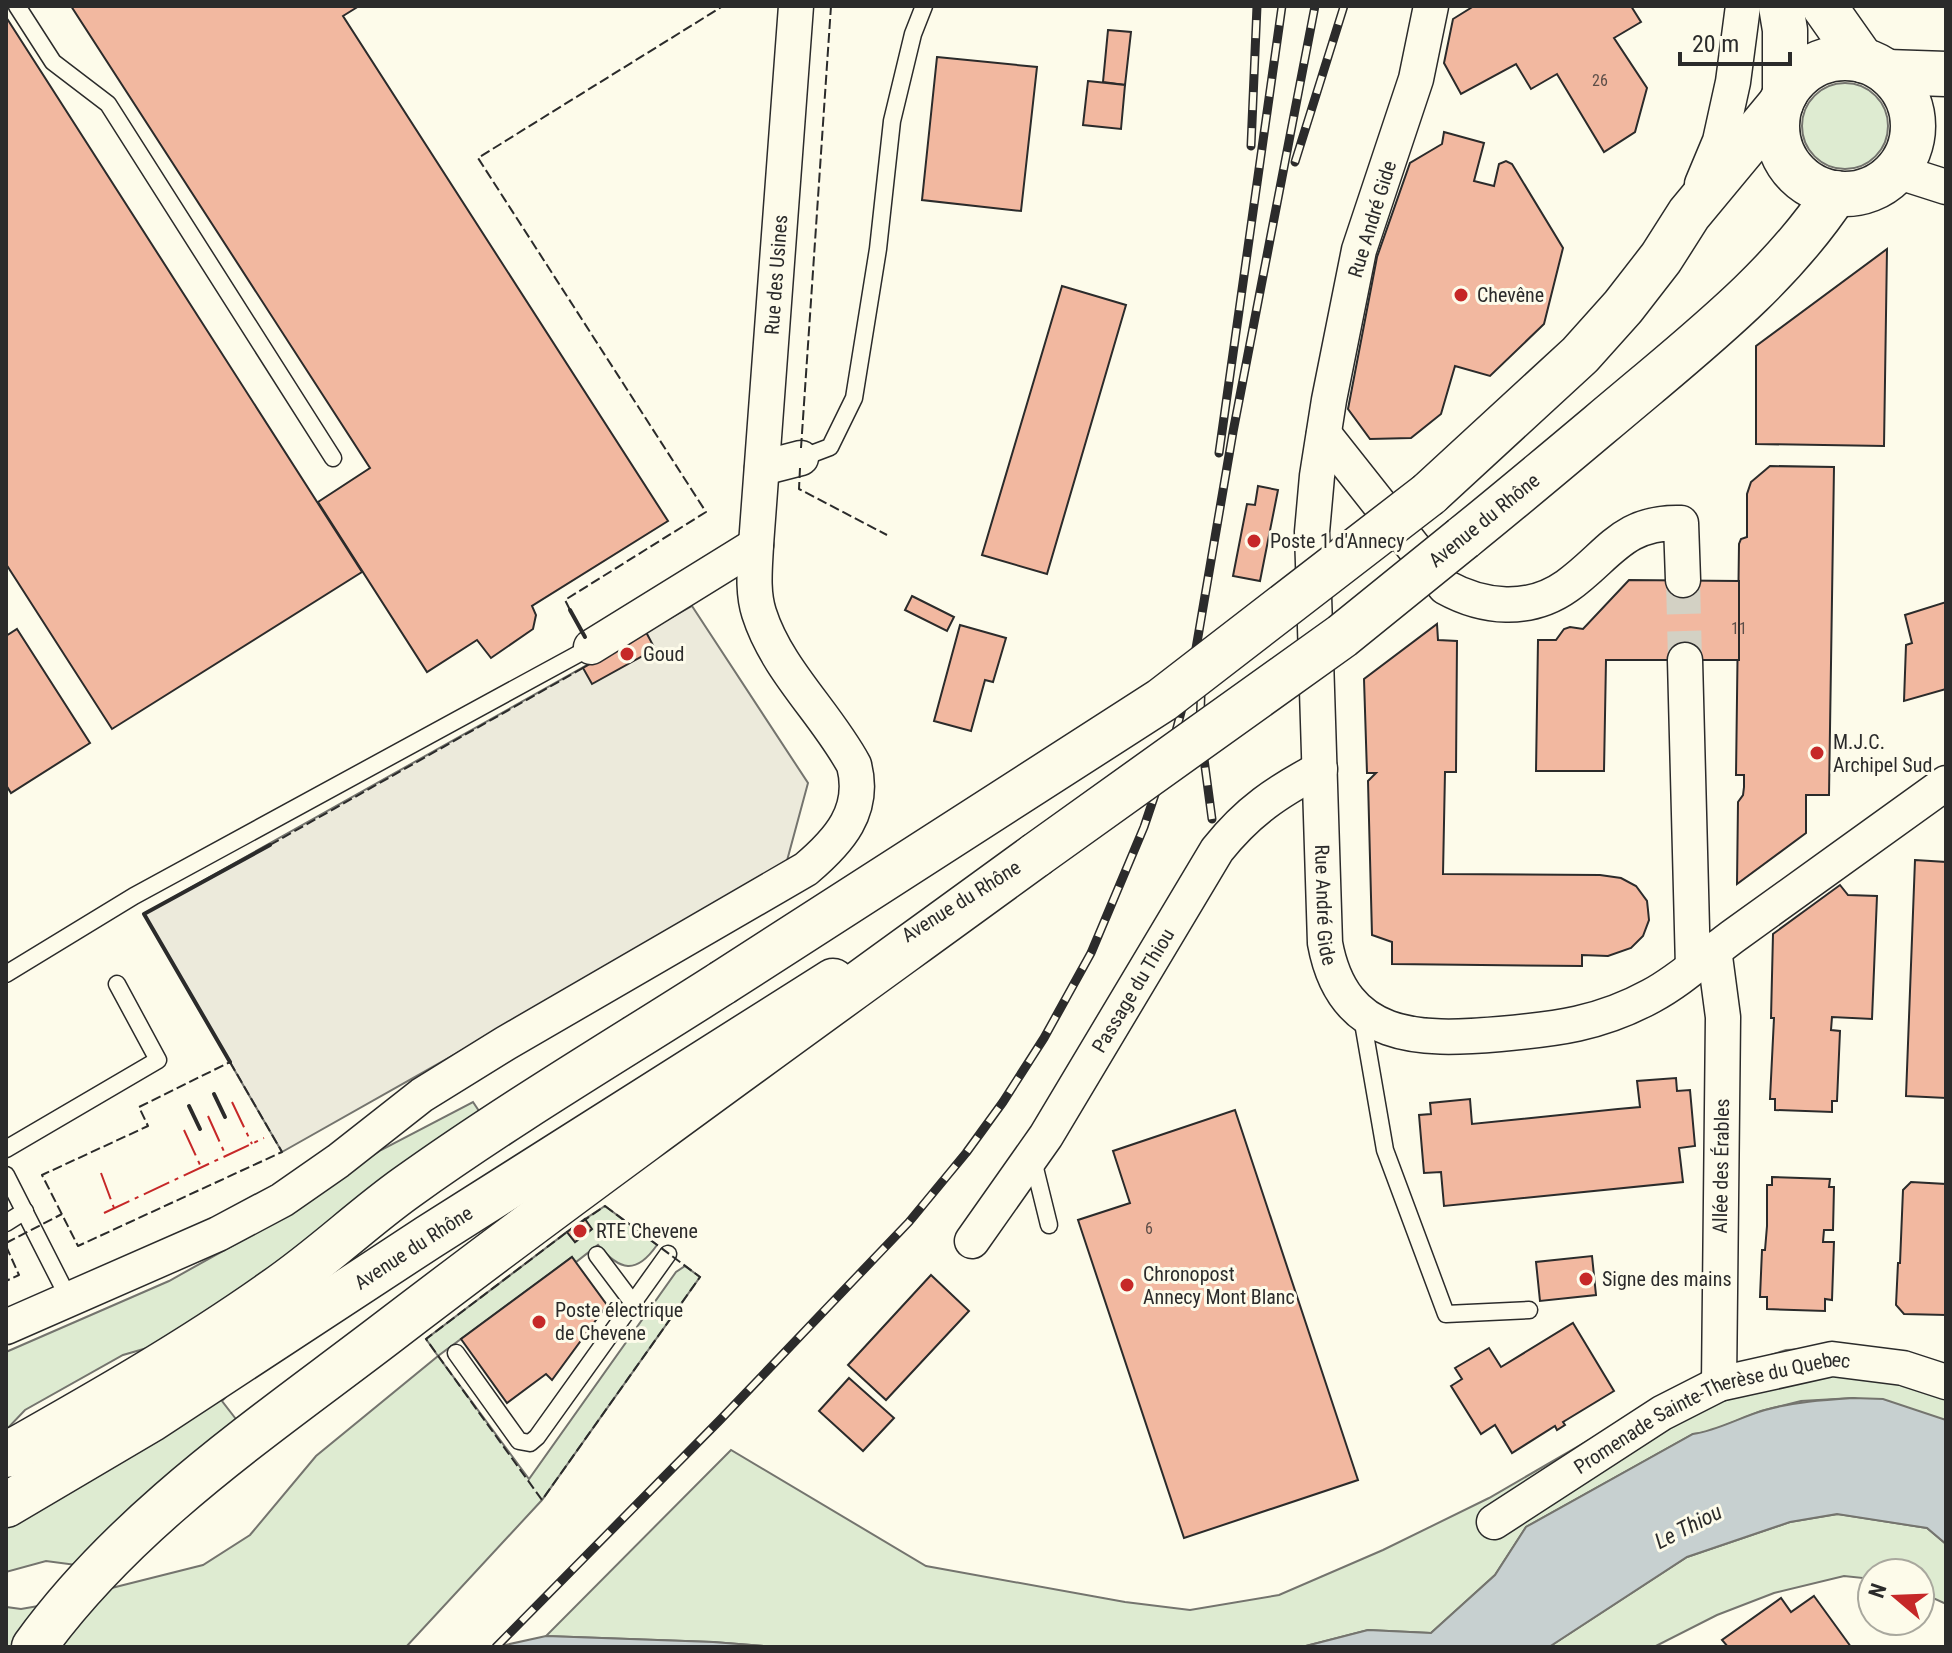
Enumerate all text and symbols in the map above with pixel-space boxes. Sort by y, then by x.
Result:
scale bar [1680,16,1790,66]
text: 20 m [1692,30,1739,58]
house number: 26 [1592,71,1608,90]
street label: Rue André Gide [1343,158,1401,280]
street label: Rue des Usines [760,214,792,336]
place label: Chevêne [1477,283,1544,307]
marker: Chevêne [1452,286,1470,304]
street label: Avenue du Rhône [1424,468,1544,572]
place label: Poste 1 d'Annecy [1270,529,1405,553]
marker: Poste 1 d'Annecy [1245,532,1263,550]
house number: 11 [1731,619,1747,638]
place label: Goud [643,642,684,666]
marker: Goud [618,645,636,663]
place label: M.J.C. Archipel Sud [1833,730,1932,777]
marker: M.J.C. Archipel Sud [1808,744,1826,762]
street label: Rue André Gide [1310,844,1342,968]
street label: Avenue du Rhône [897,855,1025,947]
street label: Passage du Thiou [1087,924,1179,1057]
street label: Allée des Érables [1708,1098,1734,1234]
street label: Avenue du Rhône [350,1201,477,1295]
place label: RTE Chevene [596,1219,698,1243]
house number: 6 [1145,1219,1153,1238]
marker: RTE Chevene [571,1222,589,1240]
place label: Chronopost Annecy Mont Blanc [1143,1262,1295,1309]
place label: Signe des mains [1602,1267,1732,1291]
marker: Signe des mains [1577,1270,1595,1288]
marker: Chronopost Annecy Mont Blanc [1118,1276,1136,1294]
place label: Poste électrique de Chevene [555,1298,683,1345]
marker: Poste électrique de Chevene [530,1313,548,1331]
street label: Promenade Sainte-Therèse du Quebec [1569,1347,1852,1479]
water label: Le Thiou [1650,1499,1726,1554]
north arrow [1856,1557,1936,1637]
text: N [1864,1580,1892,1601]

